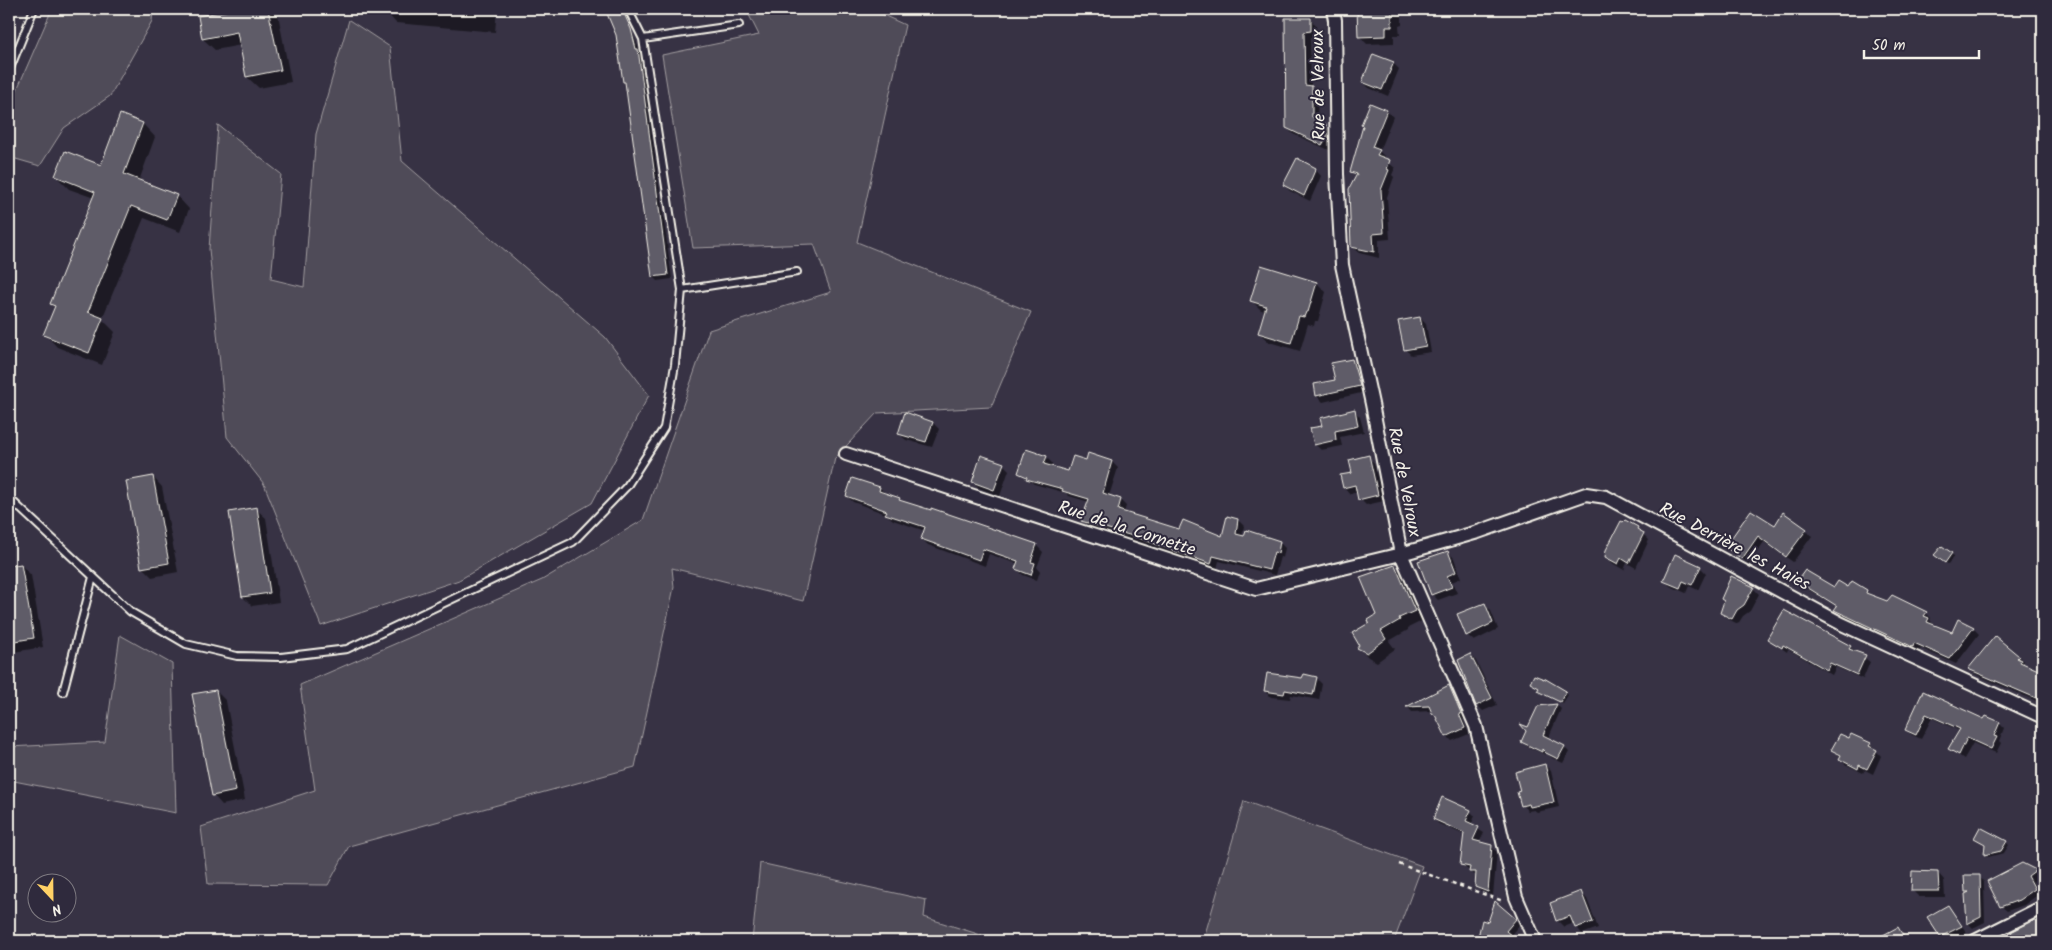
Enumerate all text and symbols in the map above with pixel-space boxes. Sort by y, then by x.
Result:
scale bar [1864,28,1980,60]
street label: Rue de Velroux [1304,29,1335,141]
text: 50 m [1872,34,1906,58]
street label: Rue de Velroux [1379,425,1428,540]
street label: Rue de la Cornette [1054,493,1199,565]
street label: Rue Derrière les Haies [1654,495,1815,600]
north arrow [28,872,78,922]
text: N [48,897,65,921]

